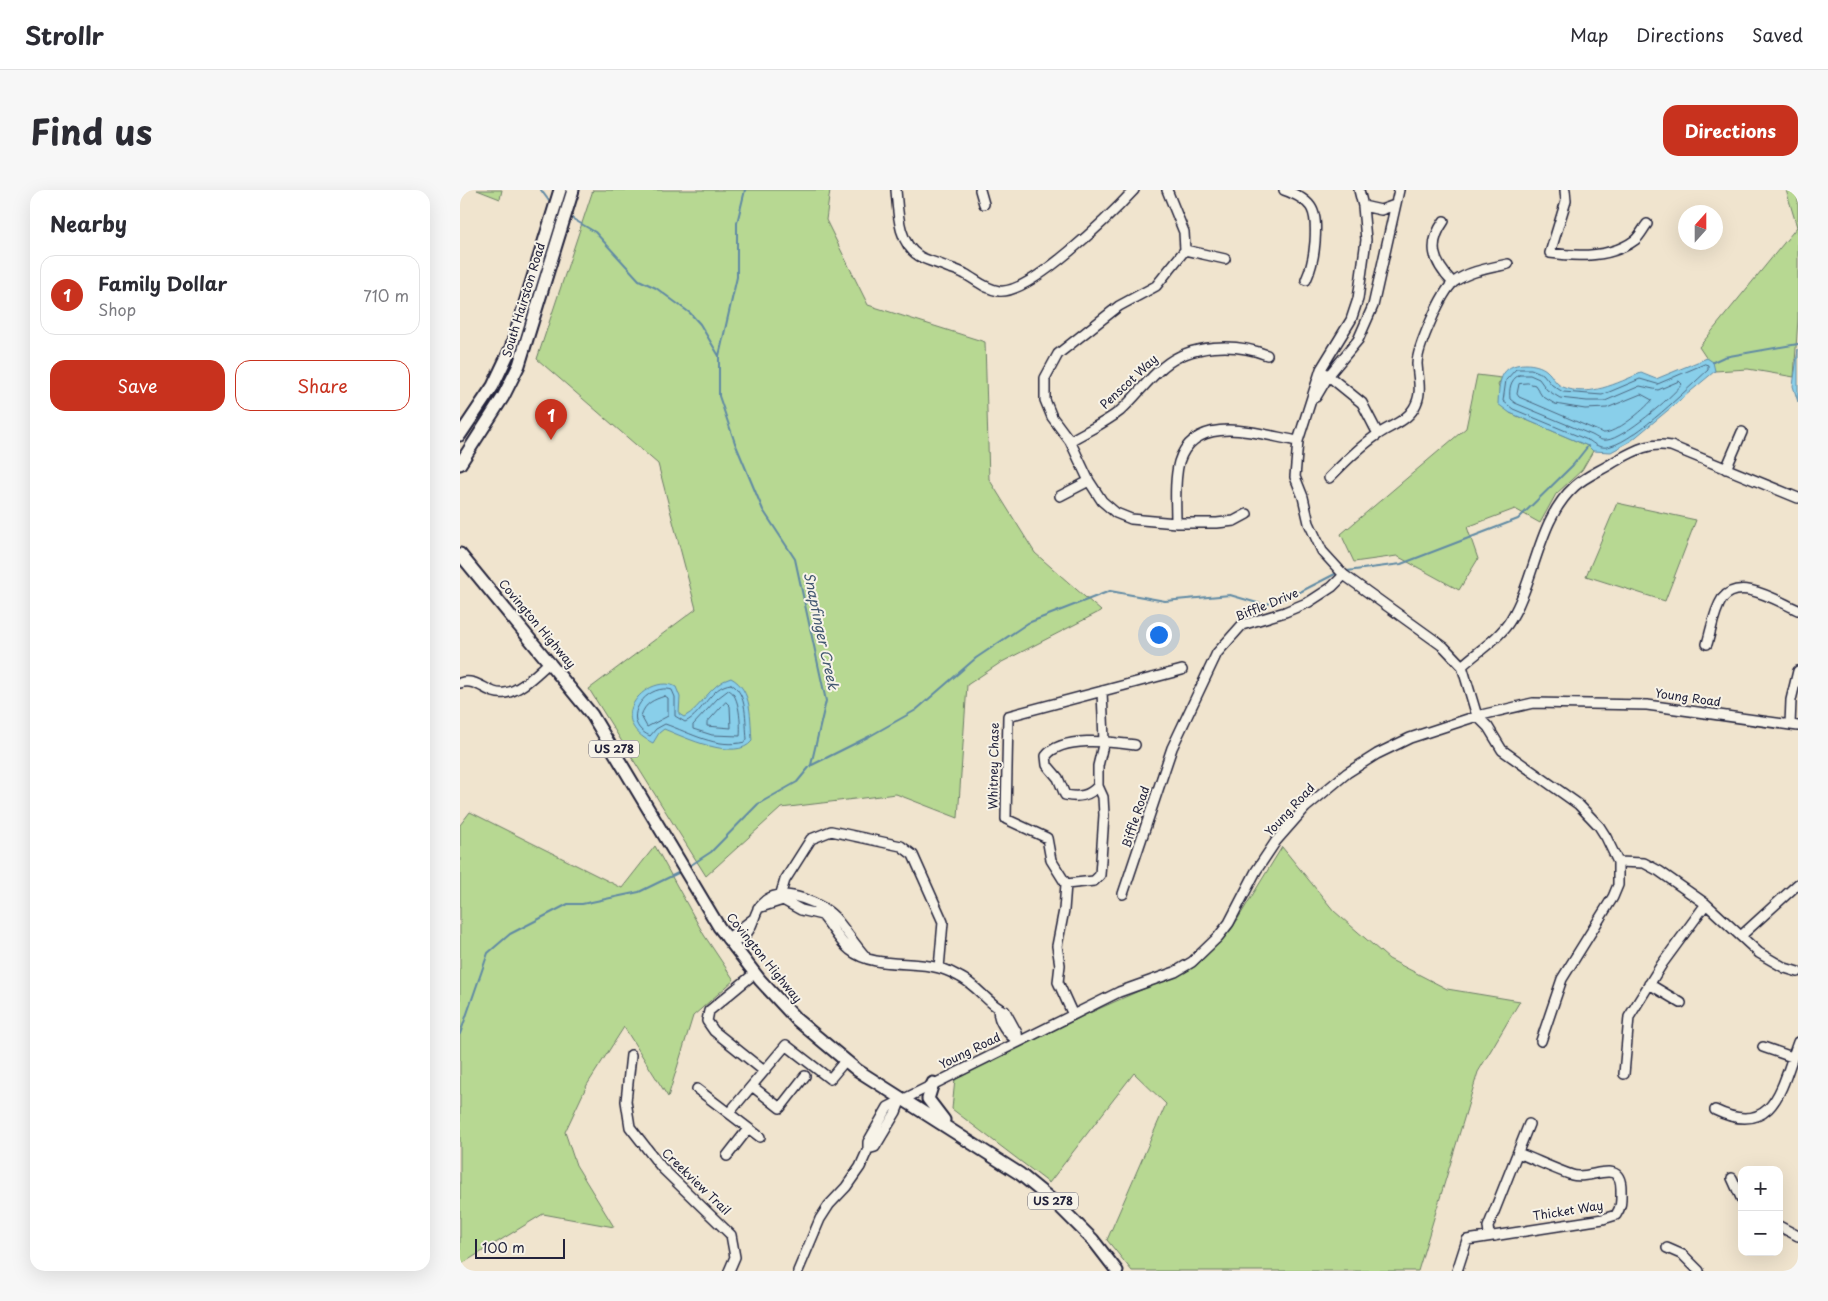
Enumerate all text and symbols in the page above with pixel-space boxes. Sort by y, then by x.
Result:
text: Strollr [25,17,104,53]
text: Map [1570,21,1608,48]
text: Directions [1636,21,1724,48]
text: Saved [1752,21,1803,48]
text: Find us [30,104,152,157]
button: Directions [1663,105,1798,156]
north arrow [1678,205,1723,250]
text: Nearby [50,207,127,239]
street label: South Hairston Road [497,240,549,359]
text: Family Dollar [98,269,227,297]
text: 1 [63,283,71,307]
text: 710 m [363,283,409,307]
text: Shop [98,297,136,321]
street label: Penscot Way [1095,350,1161,413]
button: Save [50,360,225,411]
button: Share [235,360,410,411]
pin: 1 [535,399,567,440]
water label: Snapfinger Creek [799,570,845,693]
street label: Covington Highway [495,575,581,672]
street label: Biffle Drive [1232,583,1301,625]
your location [1146,622,1172,648]
street label: Young Road [1654,683,1722,711]
street label: Whitney Chase [983,722,1003,809]
road number: US 278 [589,740,639,758]
street label: Young Road [1260,779,1318,840]
street label: Biffle Road [1117,783,1154,850]
street label: Covington Highway [723,908,807,1006]
street label: Young Road [936,1027,1003,1073]
street label: Creekview Trail [658,1144,735,1219]
map controls [1738,1166,1783,1256]
button: + [1738,1166,1783,1211]
road number: US 278 [1028,1192,1078,1209]
street label: Thicket Way [1531,1196,1605,1224]
button: − [1738,1211,1783,1256]
scale bar [475,1236,565,1259]
text: 100 m [482,1237,525,1258]

